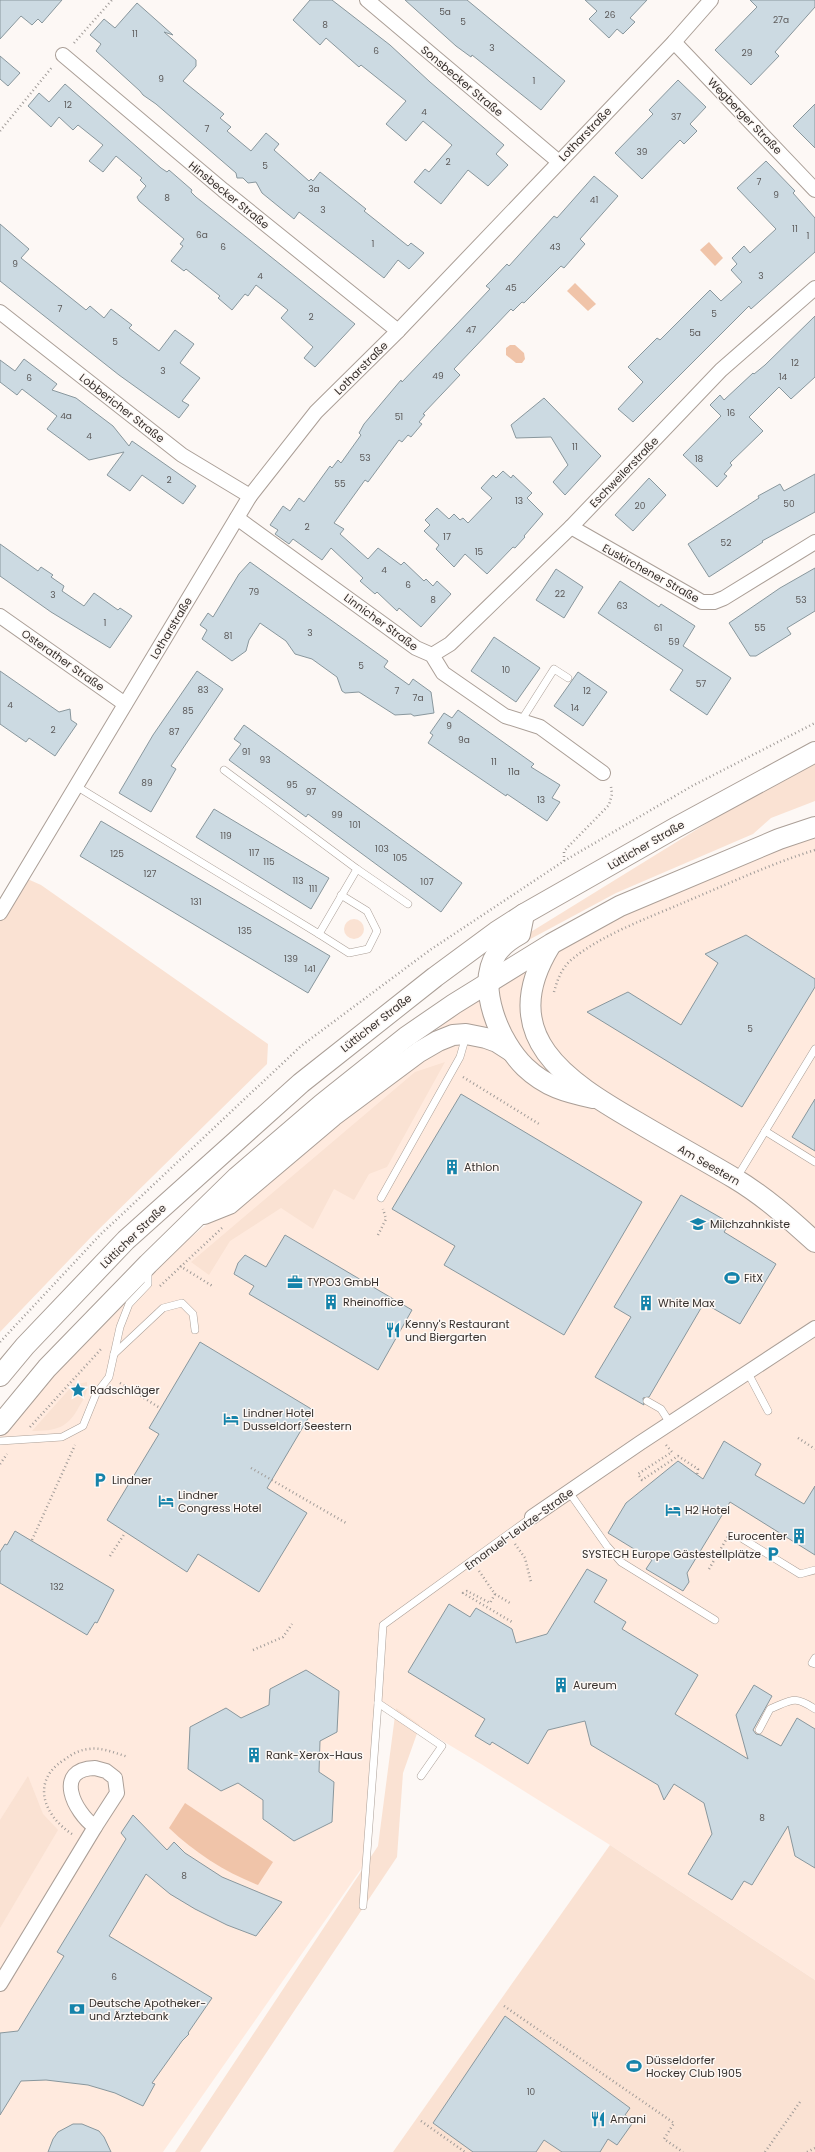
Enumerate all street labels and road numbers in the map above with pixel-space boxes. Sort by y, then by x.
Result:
street label: Sonsbecker Straße [417,42,507,120]
street label: Wegberger Straße [704,74,786,158]
street label: Lotharstraße [555,103,615,165]
street label: Hinsbecker Straße [185,157,273,233]
street label: Lotharstraße [331,337,392,398]
street label: Lobbericher Straße [76,370,168,446]
street label: Eschweilerstraße [586,433,662,511]
street label: Euskirchener Straße [600,540,703,606]
street label: Linnicher Straße [341,590,421,654]
street label: Lotharstraße [146,594,196,662]
street label: Osterather Straße [18,625,108,695]
street label: Lütticher Straße [605,816,688,874]
street label: Lütticher Straße [337,990,415,1056]
street label: Am Seestern [675,1141,743,1189]
street label: Lütticher Straße [96,1200,170,1272]
street label: Emanuel-Leutze-Straße [461,1484,577,1574]

